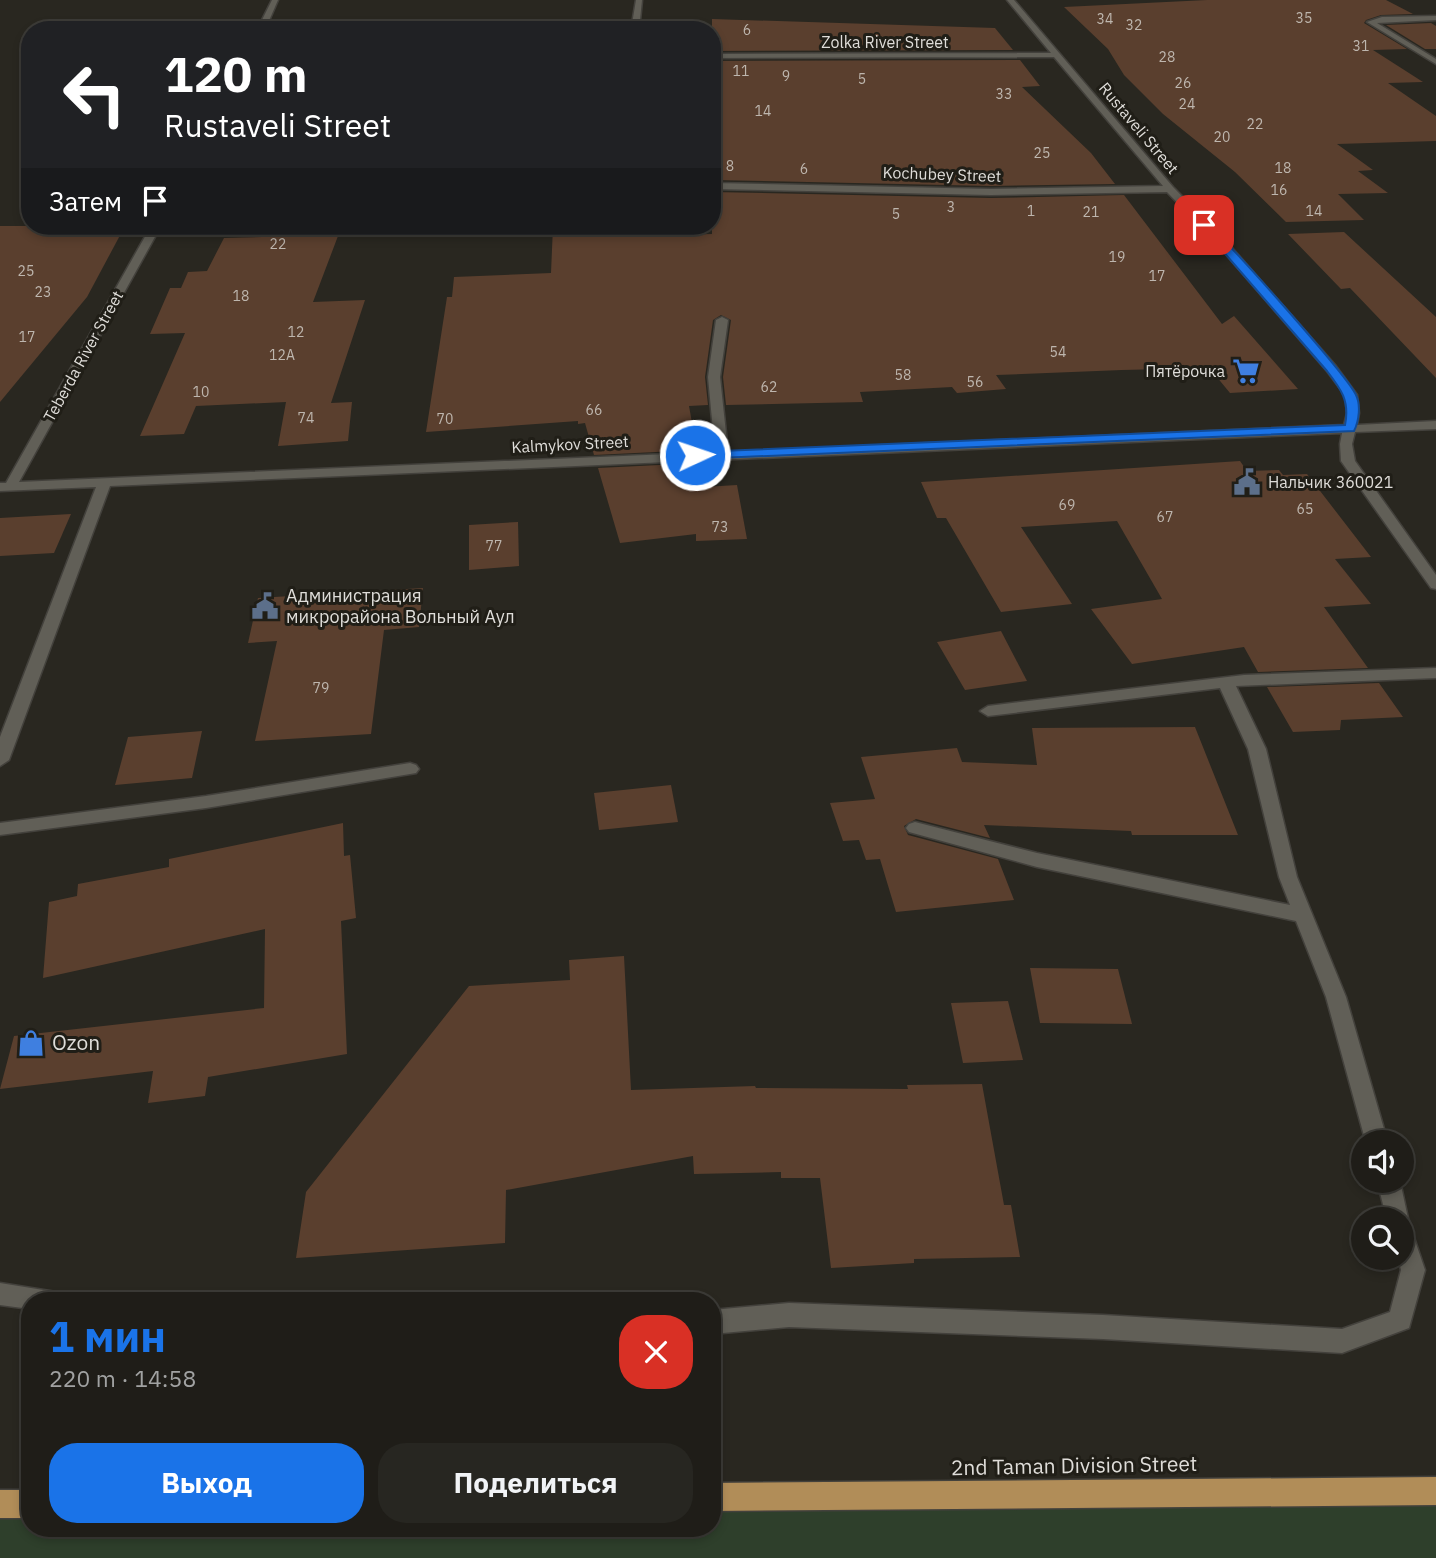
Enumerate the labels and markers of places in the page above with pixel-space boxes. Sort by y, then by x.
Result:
pin [1174,195,1234,255]
supermarket icon: Пятёрочка [1231,356,1261,386]
place label: Пятёрочка [1145,361,1225,381]
public building icon: Нальчик 360021 [1232,467,1262,497]
place label: Нальчик 360021 [1268,472,1393,492]
place label: Администрация микрорайона Вольный Аул [286,584,515,628]
public building icon: Администрация микрорайона Вольный Аул [250,591,280,621]
shop icon: Ozon [16,1028,46,1058]
place label: Ozon [52,1028,100,1056]

